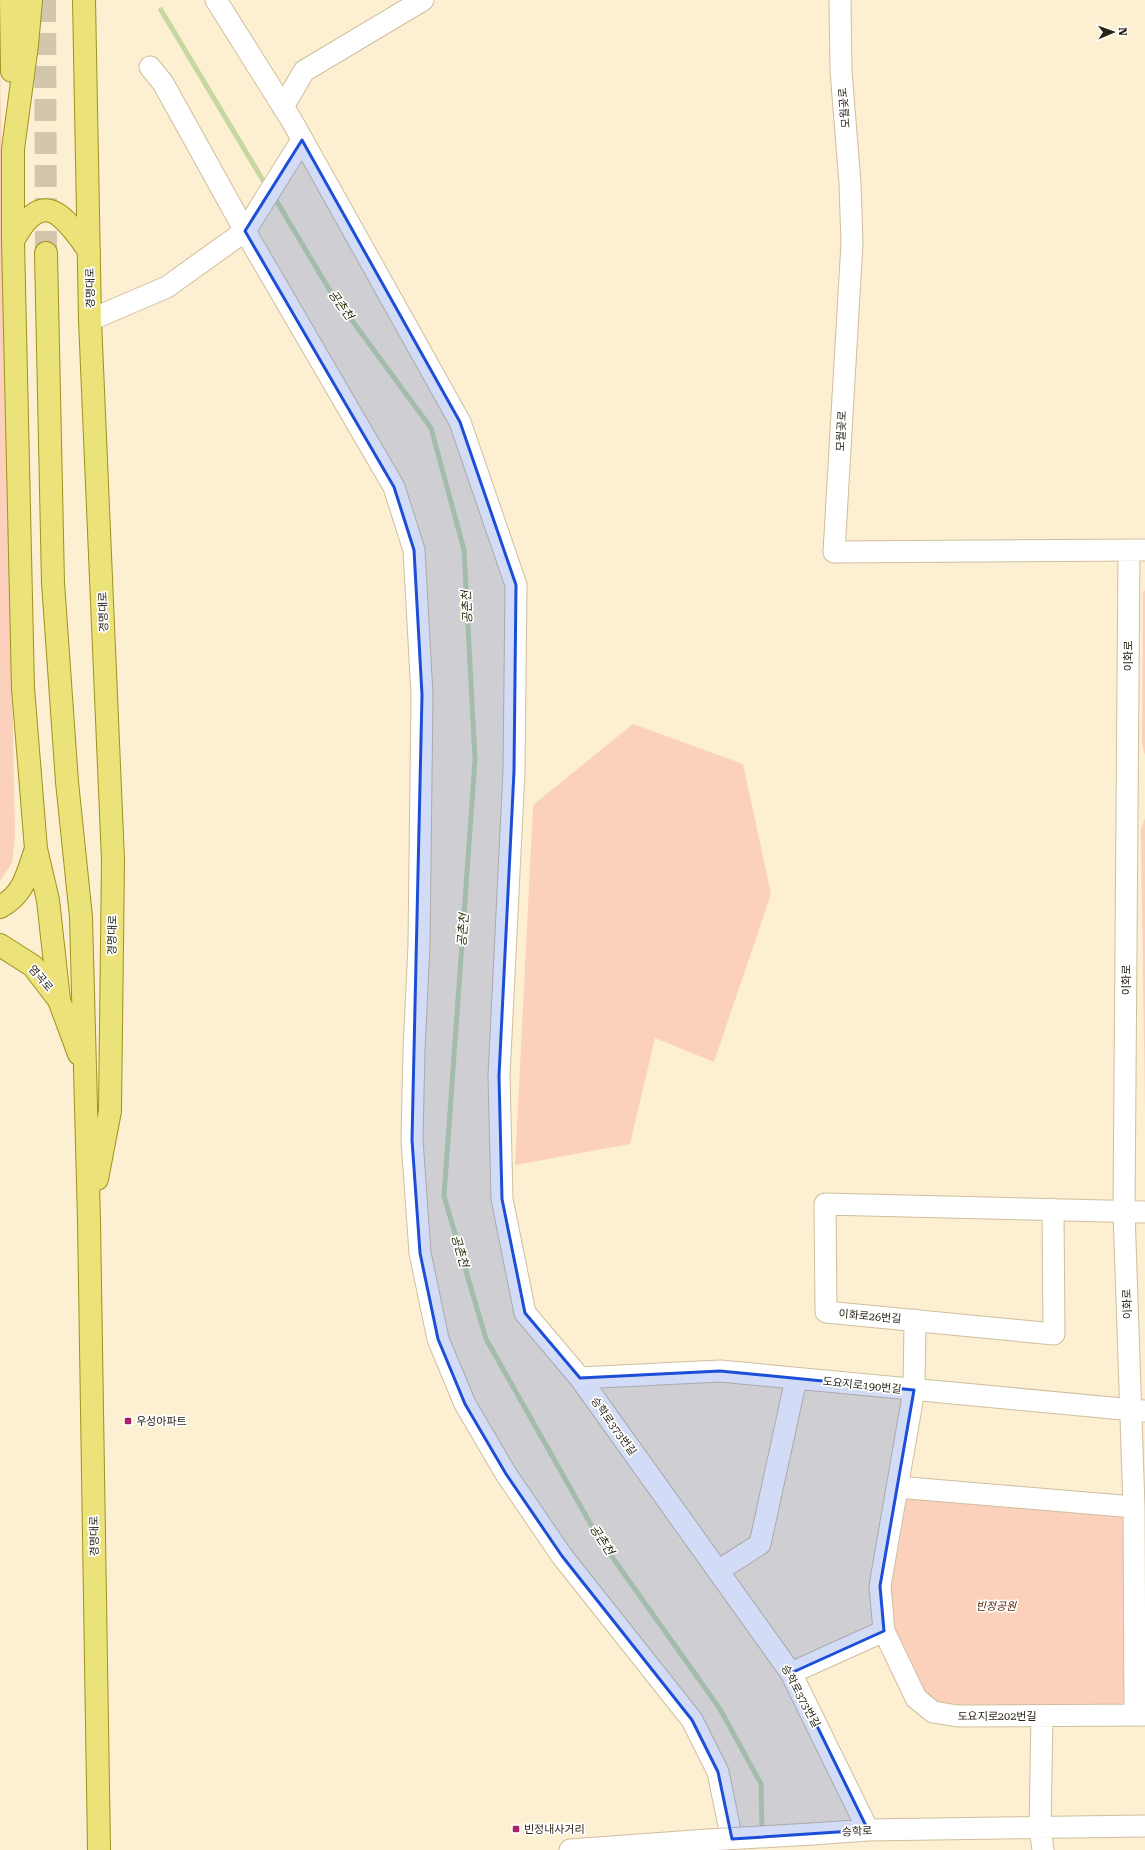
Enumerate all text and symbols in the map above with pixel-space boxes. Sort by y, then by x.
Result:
north arrow [1093,12,1133,52]
text: N [1116,27,1129,37]
street label: 모월곶로 [836,87,853,129]
street label: 경명대로 [84,268,97,308]
water label: 공촌천 [326,287,358,324]
street label: 모월곶로 [834,410,849,452]
water label: 공촌천 [459,588,475,624]
street label: 경명대로 [96,592,111,632]
street label: 이화로 [1122,641,1135,671]
water label: 공촌천 [455,911,471,947]
street label: 경명대로 [106,915,119,955]
street label: 염곡로 [26,963,55,994]
street label: 이화로 [1120,965,1133,995]
water label: 공촌천 [449,1233,472,1271]
street label: 이화로 [1120,1289,1135,1319]
street label: 이화로26번길 [838,1307,902,1326]
street label: 도요지로190번길 [822,1375,902,1396]
street label: 승학로373번길 [588,1395,639,1458]
place label: 우성아파트 [136,1415,187,1428]
marker: 우성아파트 [123,1416,133,1426]
street label: 경명대로 [88,1516,101,1556]
water label: 공촌천 [587,1522,618,1559]
park label: 빈정공원 [976,1600,1017,1613]
street label: 승학로373번길 [779,1663,823,1730]
street label: 도요지로202번길 [957,1710,1037,1723]
place label: 빈정내사거리 [524,1823,585,1836]
marker: 빈정내사거리 [511,1824,521,1834]
street label: 승학로 [842,1824,873,1839]

